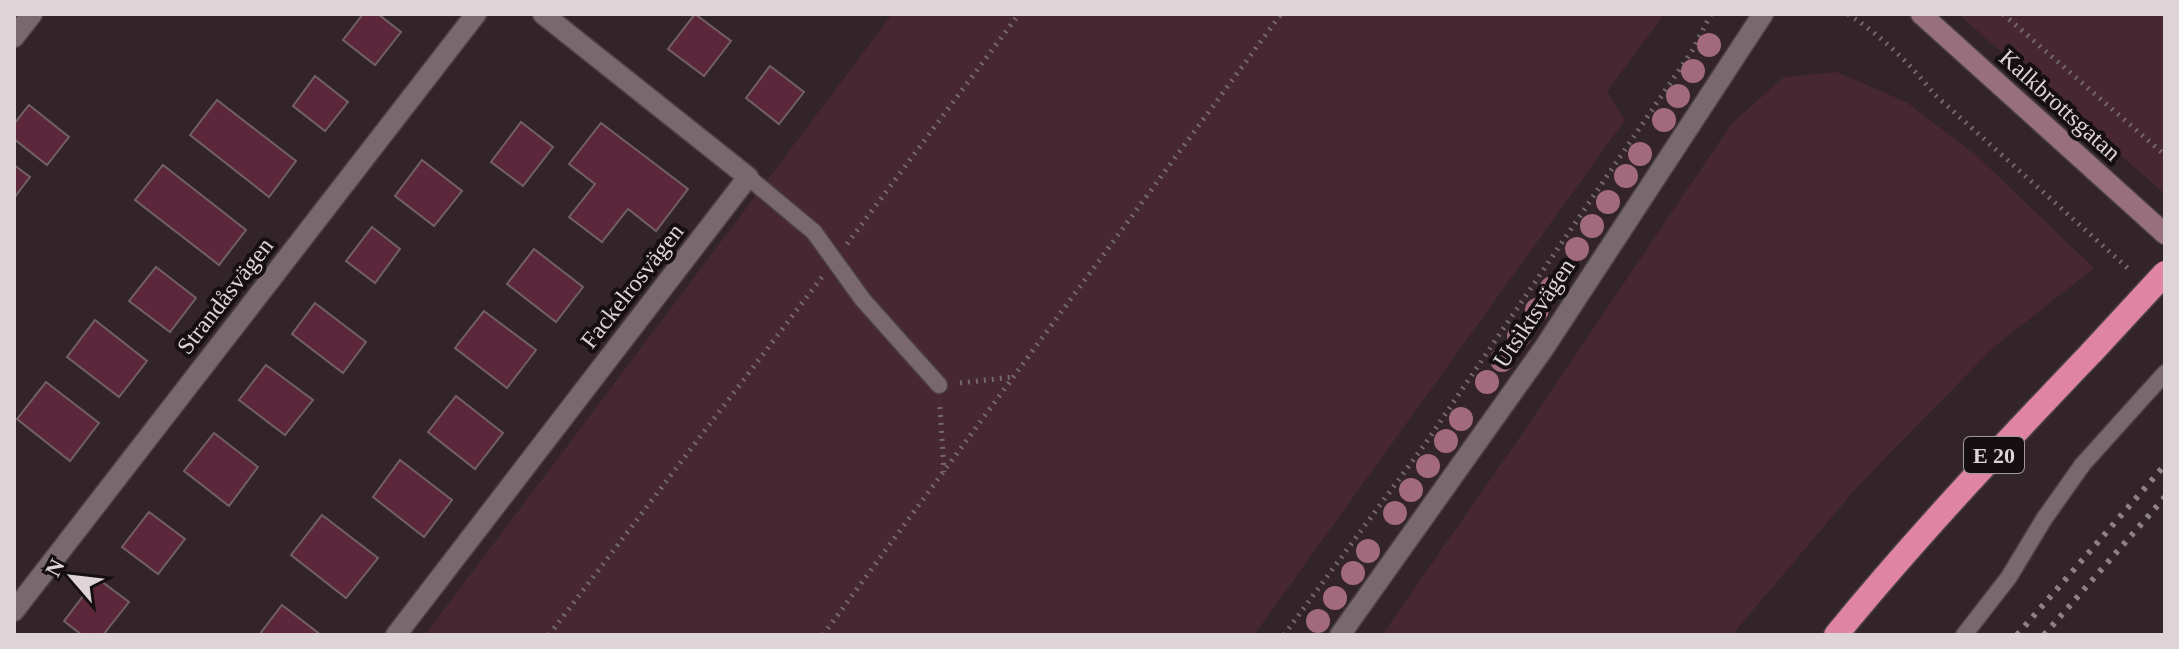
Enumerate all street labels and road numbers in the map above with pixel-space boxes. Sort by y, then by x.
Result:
street label: Kalkbrottsgatan [1994,44,2126,166]
street label: Fackelrosvägen [575,219,689,353]
street label: Strandåsvägen [172,233,278,359]
street label: Utsiktsvägen [1488,254,1580,372]
road number: E 20 [1964,437,2024,473]

